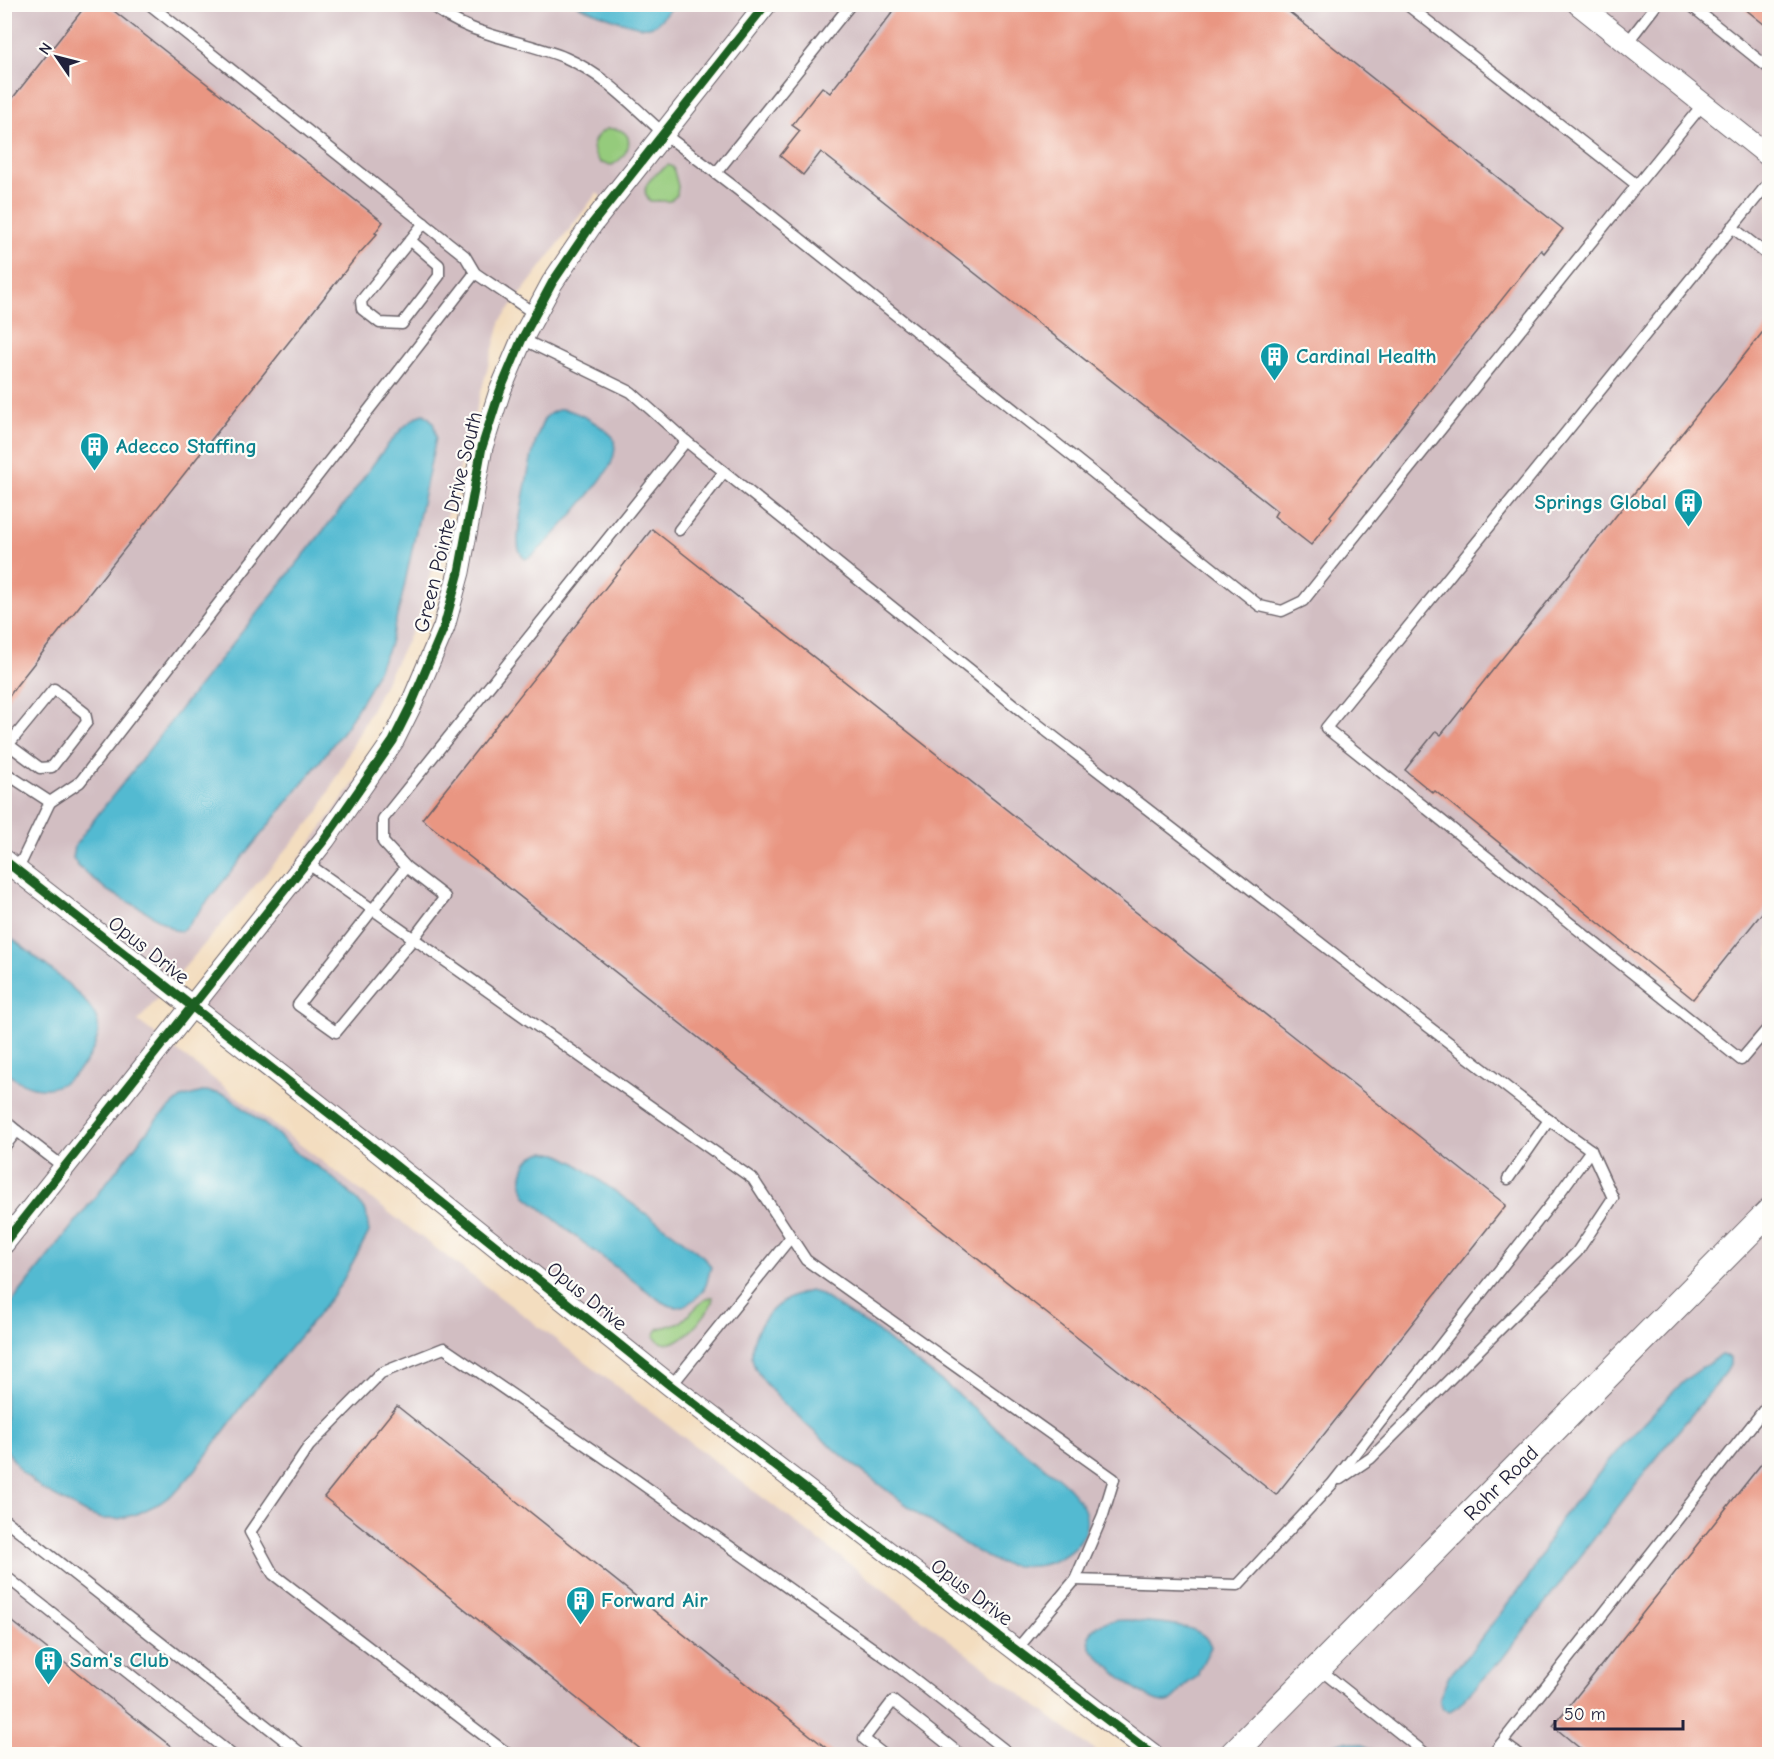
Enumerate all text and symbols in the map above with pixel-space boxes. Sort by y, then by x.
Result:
north arrow [27,27,87,87]
text: N [35,40,56,58]
building icon: Cardinal Health [1259,340,1291,382]
place label: Cardinal Health [1296,344,1437,368]
street label: Green Pointe Drive South [409,409,487,635]
building icon: Adecco Staffing [79,430,111,472]
place label: Adecco Staffing [116,434,257,458]
building icon: Springs Global [1672,486,1704,528]
place label: Springs Global [1534,490,1667,514]
street label: Opus Drive [104,911,194,989]
street label: Opus Drive [542,1256,632,1336]
street label: Rohr Road [1459,1441,1543,1525]
street label: Opus Drive [926,1553,1018,1631]
building icon: Forward Air [564,1584,596,1626]
place label: Forward Air [601,1588,708,1612]
building icon: Sam's Club [33,1644,65,1686]
place label: Sam's Club [70,1648,169,1672]
scale bar [1555,1693,1682,1731]
text: 50 m [1564,1704,1606,1725]

